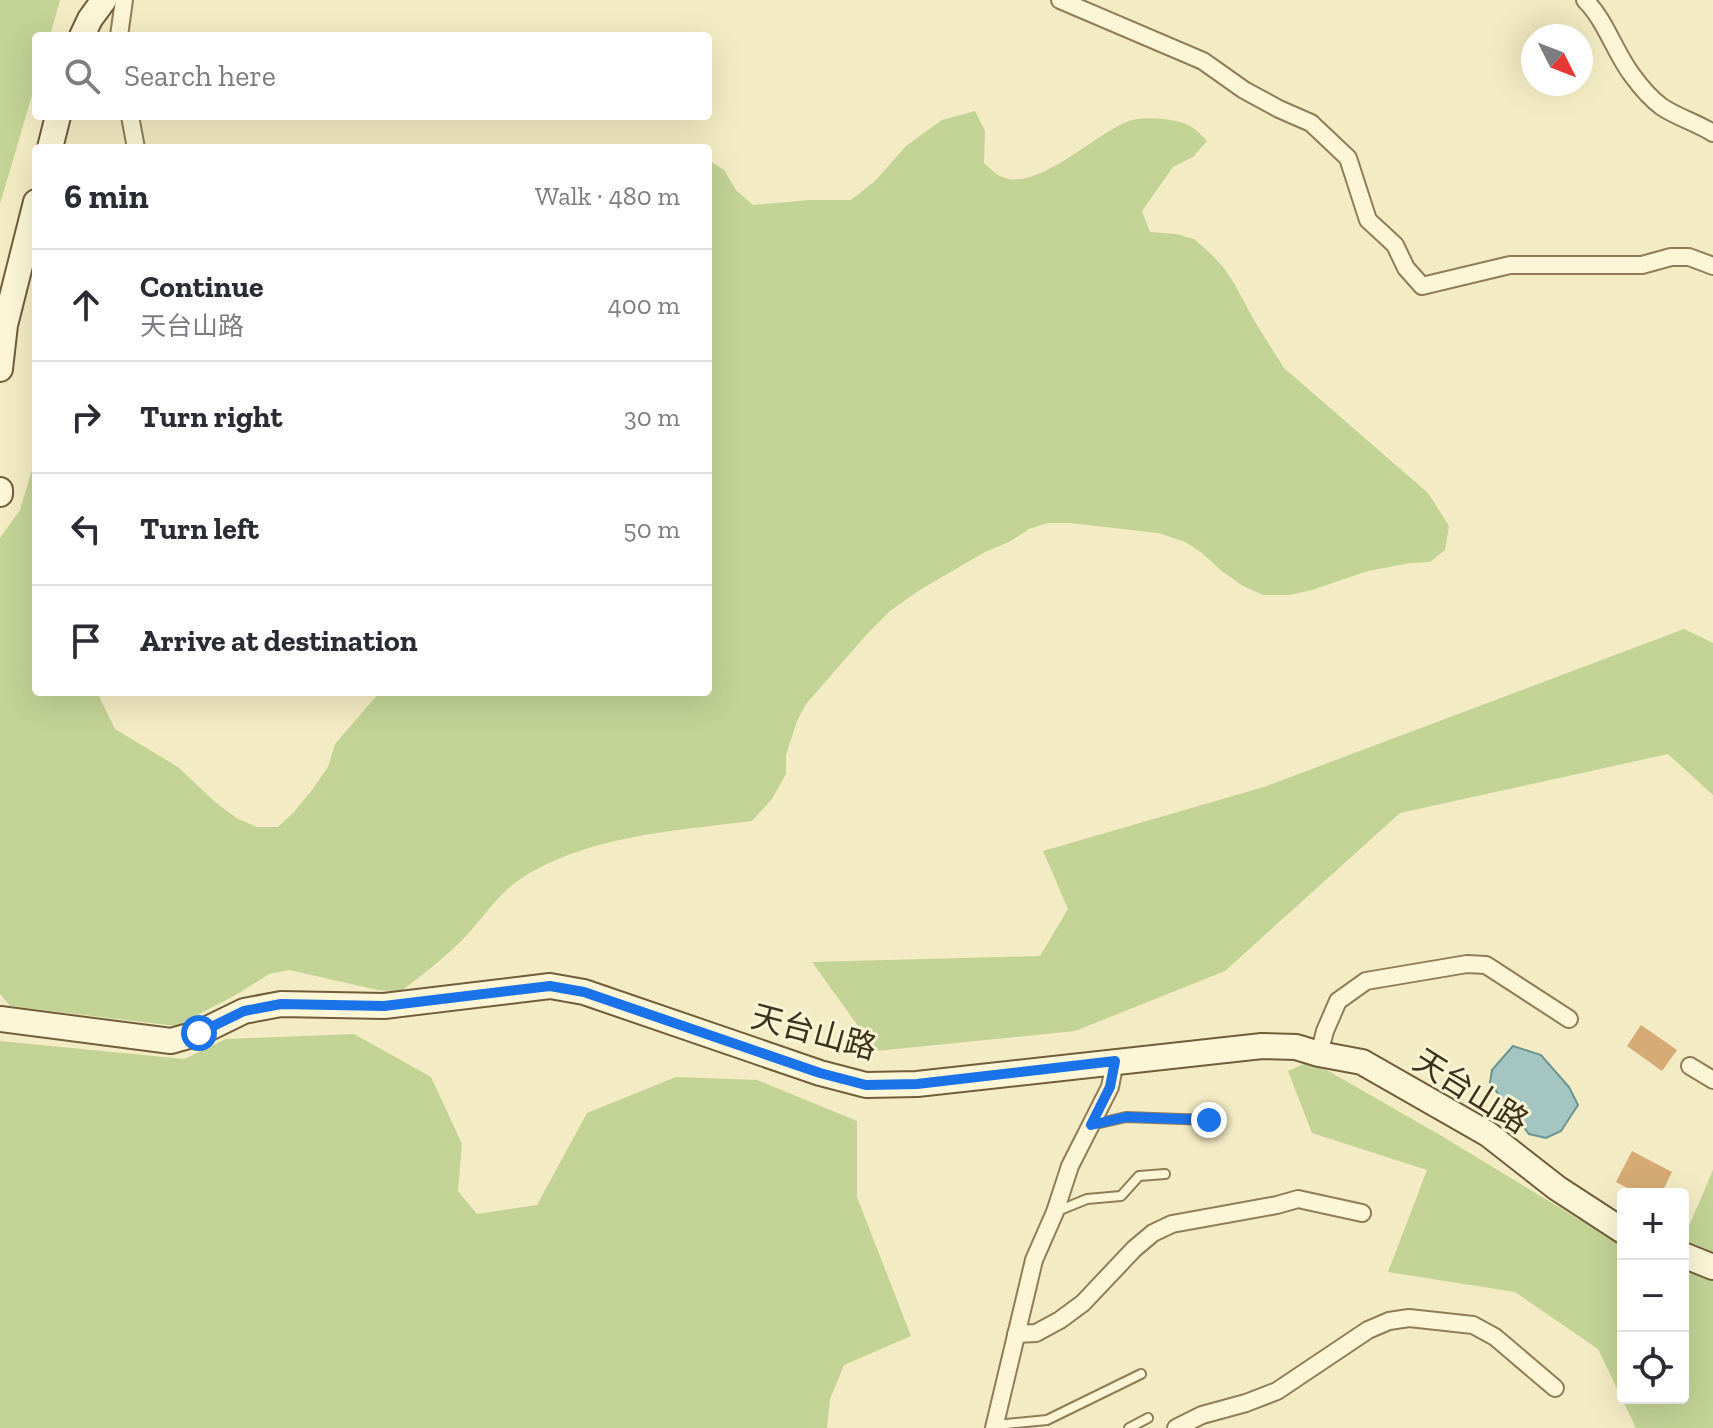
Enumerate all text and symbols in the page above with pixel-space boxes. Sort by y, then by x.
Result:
north arrow [1521,24,1593,96]
search box [32,32,712,120]
icon: search [60,54,104,98]
text: Search here [124,58,276,94]
text: 6 min [64,176,149,217]
text: Walk · 480 m [535,180,680,212]
text: Continue [140,269,264,305]
icon: ahead [64,283,108,327]
text: 400 m [608,289,680,321]
text: 天台山路 [140,310,244,342]
icon: right [64,395,108,439]
text: Turn right [140,399,282,435]
text: 30 m [624,401,680,433]
icon: left [64,507,108,551]
text: Turn left [140,511,259,547]
text: 50 m [623,513,680,545]
icon: arrive [64,619,108,663]
text: Arrive at destination [140,623,417,659]
street label: 天台山路 [747,997,881,1067]
route start [181,1015,217,1051]
street label: 天台山路 [1407,1041,1535,1141]
route end [1191,1102,1227,1138]
map controls [1617,1188,1689,1404]
button: + [1617,1188,1689,1260]
button: − [1617,1260,1689,1332]
button: locate [1617,1332,1689,1404]

